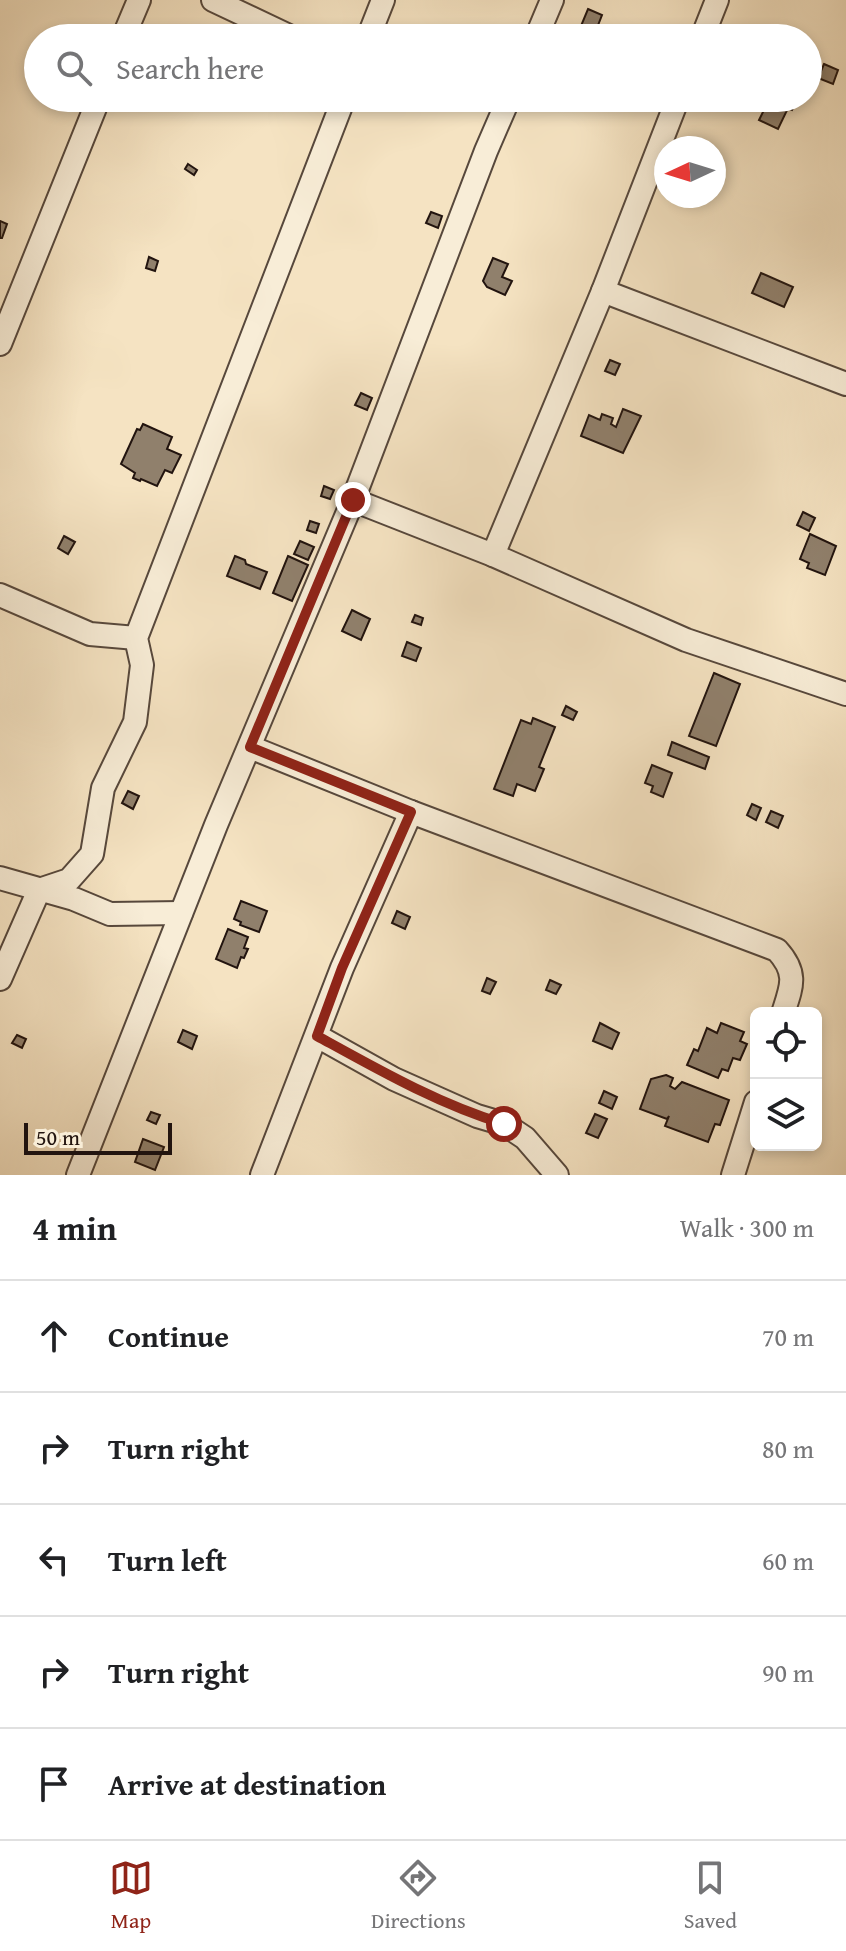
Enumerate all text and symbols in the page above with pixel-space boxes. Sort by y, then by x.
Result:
search box [24,24,822,112]
icon: search [52,46,96,90]
text: Search here [116,46,264,90]
north arrow [654,136,726,208]
route end [335,482,371,518]
map controls [750,1007,822,1151]
button: locate [750,1007,822,1079]
button: layers [750,1079,822,1151]
route start [486,1106,522,1142]
scale bar [24,1119,172,1155]
text: 50 m [36,1121,80,1153]
text: 4 min [32,1203,117,1252]
text: Walk · 300 m [680,1208,814,1247]
icon: ahead [32,1314,76,1358]
text: Continue [108,1314,229,1358]
text: 70 m [762,1317,814,1356]
icon: right [32,1426,76,1470]
text: Turn right [108,1426,249,1470]
text: 80 m [762,1429,814,1468]
icon: left [32,1538,76,1582]
text: Turn left [108,1538,227,1582]
text: 60 m [762,1541,814,1580]
icon: right [32,1650,76,1694]
text: Turn right [108,1650,249,1694]
text: 90 m [762,1653,814,1692]
icon: arrive [32,1762,76,1806]
text: Arrive at destination [108,1762,386,1806]
tab: Map [109,1856,153,1936]
tab: Directions [371,1856,466,1936]
tab: Saved [684,1856,737,1936]

